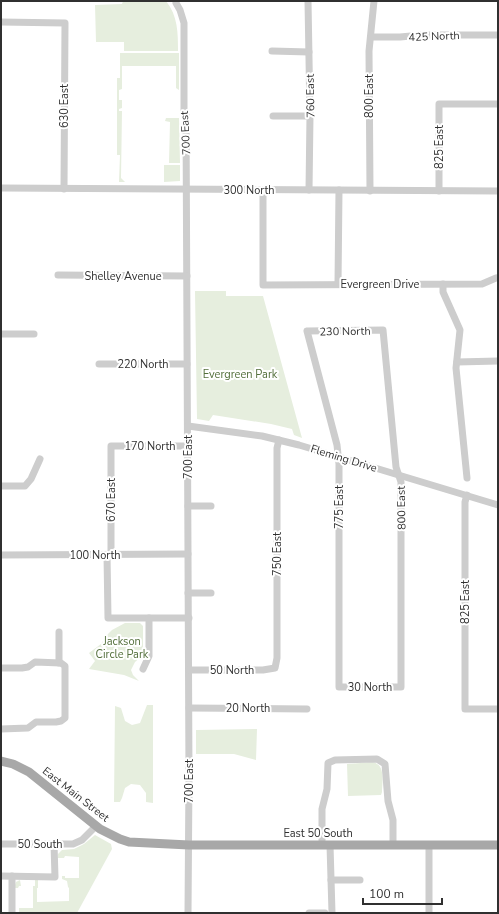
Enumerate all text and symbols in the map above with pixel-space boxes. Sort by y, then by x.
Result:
street label: 425 North [408,28,460,45]
street label: 760 East [303,74,318,118]
street label: 800 East [362,74,377,118]
street label: 630 East [57,84,72,128]
street label: 700 East [177,111,194,155]
street label: 825 East [432,125,447,169]
street label: 300 North [223,183,275,198]
street label: Shelley Avenue [84,269,162,284]
street label: Evergreen Drive [341,277,420,292]
street label: 230 North [319,324,371,339]
street label: 220 North [117,357,169,372]
park label: Evergreen Park [203,367,278,382]
street label: 700 East [181,435,196,479]
street label: 170 North [124,439,176,454]
street label: Fleming Drive [309,441,379,476]
street label: 670 East [104,478,119,522]
street label: 775 East [332,485,347,529]
street label: 800 East [394,486,409,530]
street label: 750 East [270,532,285,576]
street label: 100 North [69,548,121,563]
street label: 825 East [458,580,473,624]
park label: Jackson Circle Park [96,634,149,662]
street label: 50 North [210,663,254,678]
street label: 30 North [348,680,392,695]
street label: 20 North [226,701,270,716]
street label: 700 East [182,759,197,803]
street label: East Main Street [39,764,112,825]
street label: East 50 South [283,826,353,841]
street label: 50 South [17,837,63,852]
scale bar [363,880,442,906]
text: 100 m [369,886,404,902]

